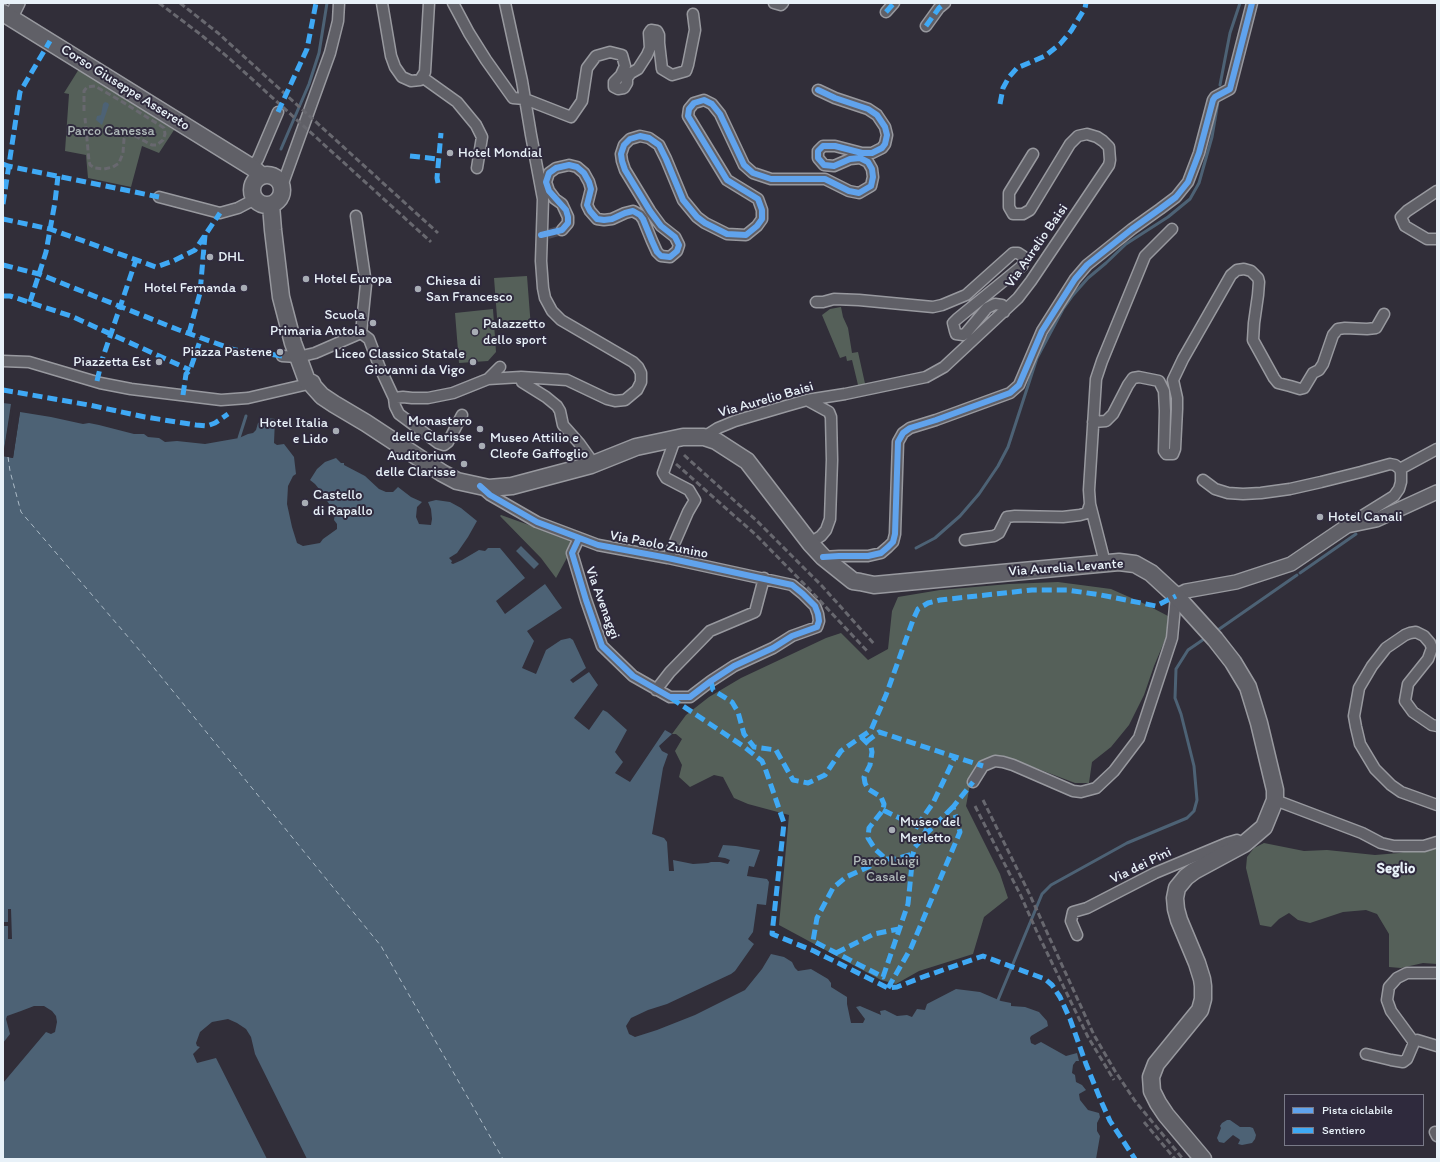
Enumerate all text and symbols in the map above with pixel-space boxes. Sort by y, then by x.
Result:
street label: Corso Giuseppe Assereto [57,41,193,135]
park label: Parco Canessa [67,123,155,139]
place label: Hotel Mondial [458,145,542,161]
marker: Hotel Mondial [445,148,455,158]
street label: Via Aurelio Baisi [1002,201,1072,291]
place label: DHL [218,249,244,265]
marker: DHL [205,252,215,262]
place label: Hotel Europa [314,271,392,287]
place label: Chiesa di San Francesco [426,273,513,306]
marker: Hotel Europa [301,274,311,284]
place label: Hotel Fernanda [144,280,236,296]
marker: Hotel Fernanda [239,283,249,293]
marker: Chiesa di San Francesco [413,284,423,294]
place label: Scuola Primaria Antola [270,307,365,340]
place label: Palazzetto dello sport [483,316,547,348]
marker: Scuola Primaria Antola [368,318,378,328]
marker: Palazzetto dello sport [470,327,480,337]
place label: Piazza Pastene [183,344,272,360]
place label: Liceo Classico Statale Giovanni da Vigo [334,346,465,378]
marker: Piazza Pastene [275,347,285,357]
place label: Piazzetta Est [73,354,151,370]
marker: Piazzetta Est [154,357,164,367]
marker: Liceo Classico Statale Giovanni da Vigo [468,357,478,367]
street label: Via Aurelio Baisi [716,378,816,422]
place label: Monastero delle Clarisse [392,413,472,446]
place label: Hotel Italia e Lido [260,415,328,448]
marker: Monastero delle Clarisse [475,424,485,434]
marker: Hotel Italia e Lido [331,426,341,436]
place label: Museo Attilio e Cleofe Gaffoglio [490,430,588,462]
marker: Museo Attilio e Cleofe Gaffoglio [477,441,487,451]
place label: Auditorium delle Clarisse [376,448,456,480]
marker: Auditorium delle Clarisse [459,459,469,469]
place label: Castello di Rapallo [313,487,373,520]
marker: Castello di Rapallo [300,498,310,508]
place label: Hotel Canali [1328,509,1402,525]
marker: Hotel Canali [1315,512,1325,522]
street label: Via Paolo Zunino [608,527,710,563]
street label: Via Aurelia Levante [1008,556,1124,580]
street label: Via Avenaggi [581,564,623,642]
place label: Museo del Merletto [900,814,960,846]
marker: Museo del Merletto [887,825,897,835]
street label: Via dei Pini [1108,844,1174,888]
park label: Parco Luigi Casale [853,853,919,886]
district label: Seglio [1377,860,1415,878]
legend [1284,1094,1424,1146]
text: Pista ciclabile [1322,1103,1393,1117]
text: Sentiero [1322,1123,1366,1137]

